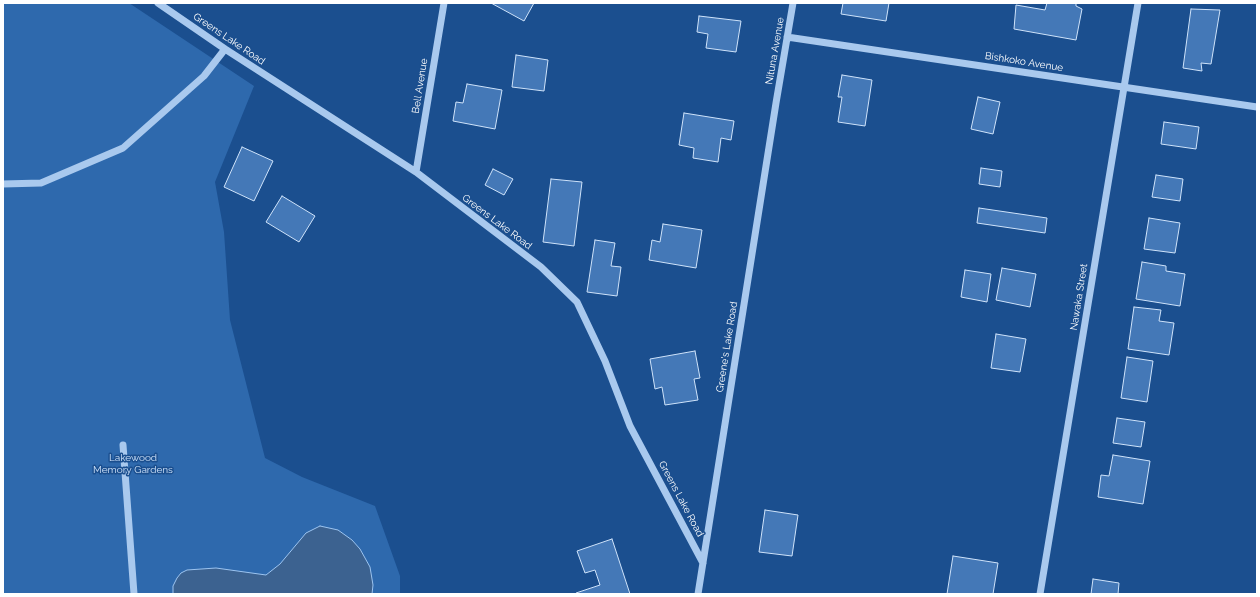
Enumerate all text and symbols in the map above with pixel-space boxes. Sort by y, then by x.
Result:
street label: Greens Lake Road [191,10,267,68]
street label: Nituna Avenue [763,16,787,86]
street label: Bishkoko Avenue [984,50,1064,74]
street label: Bell Avenue [410,58,430,114]
street label: Greens Lake Road [460,192,534,252]
street label: Nawaka Street [1068,263,1090,331]
street label: Greene's Lake Road [714,301,740,393]
park label: Lakewood Memory Gardens [93,452,173,476]
street label: Greens Lake Road [656,459,706,539]

